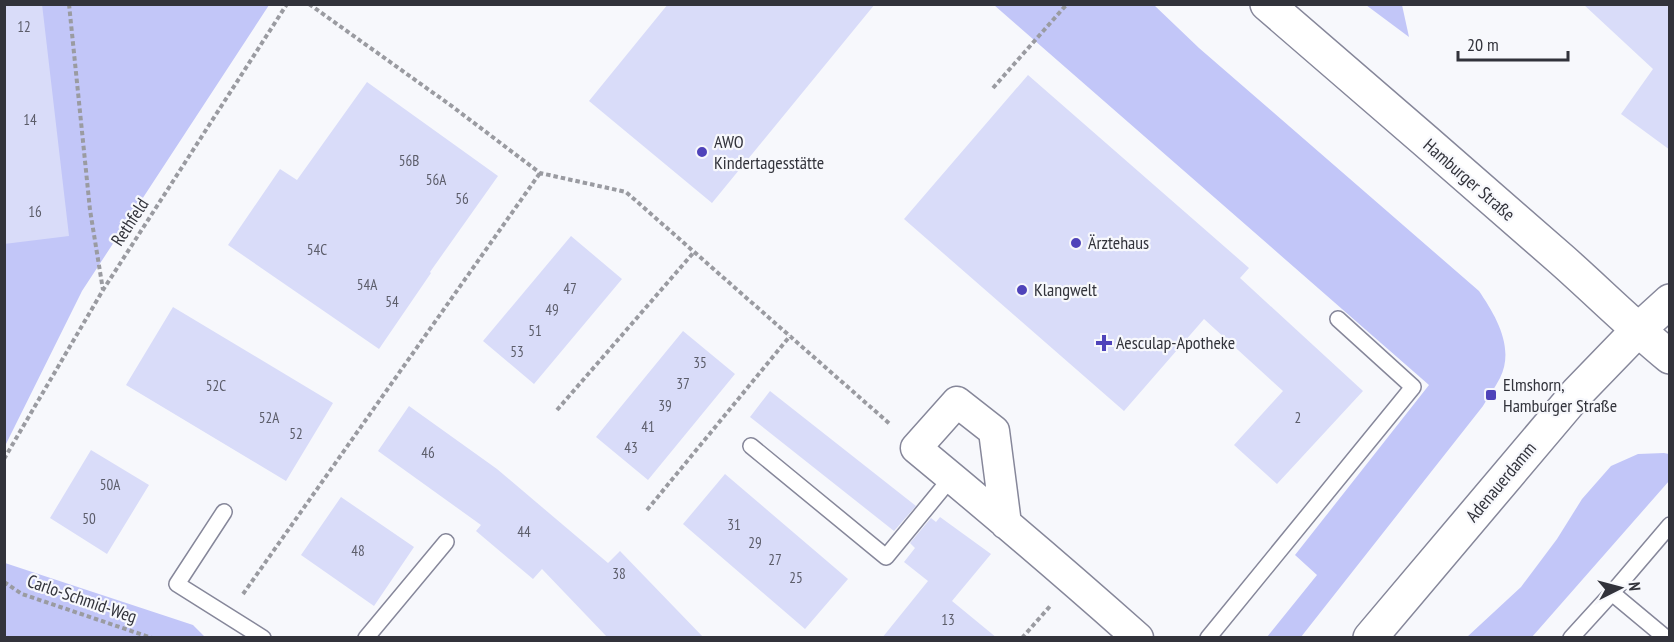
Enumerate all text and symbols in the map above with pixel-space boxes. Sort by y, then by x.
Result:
house number: 12 [17,17,31,36]
scale bar [1458,24,1568,62]
text: 20 m [1467,33,1499,56]
house number: 14 [23,110,37,129]
place label: AWO Kindertagesstätte [714,130,824,174]
street label: Hamburger Straße [1419,134,1520,226]
marker: AWO Kindertagesstätte [695,145,709,159]
house number: 56B [399,151,419,170]
house number: 56A [426,170,447,189]
house number: 56 [455,189,469,208]
street label: Rethfeld [106,194,153,250]
house number: 16 [28,202,42,221]
place label: Ärztehaus [1088,231,1149,254]
marker: Ärztehaus [1069,236,1083,250]
house number: 54C [307,240,327,259]
house number: 54A [357,275,378,294]
place label: Klangwelt [1034,278,1097,301]
house number: 47 [563,279,577,298]
marker: Klangwelt [1015,283,1029,297]
house number: 54 [385,292,399,311]
house number: 49 [545,300,559,319]
house number: 51 [528,321,542,340]
place label: Aesculap-Apotheke [1116,331,1235,354]
marker: Aesculap-Apotheke [1097,336,1111,350]
house number: 53 [510,342,524,361]
house number: 35 [693,353,707,372]
place label: Elmshorn, Hamburger Straße [1503,373,1617,417]
house number: 37 [676,374,690,393]
house number: 52C [206,376,226,395]
marker: Elmshorn, Hamburger Straße [1484,388,1498,402]
house number: 39 [658,396,672,415]
house number: 52A [259,408,280,427]
house number: 2 [1295,408,1301,427]
house number: 41 [641,417,655,436]
house number: 52 [289,424,303,443]
street label: Adenauerdamm [1460,437,1541,526]
house number: 43 [624,438,638,457]
house number: 46 [421,443,435,462]
house number: 50A [100,475,121,494]
house number: 50 [82,509,96,528]
house number: 31 [727,515,741,534]
house number: 44 [517,522,531,541]
house number: 29 [748,533,762,552]
house number: 48 [351,541,365,560]
house number: 27 [768,550,782,569]
north arrow [1590,558,1650,618]
house number: 38 [612,564,626,583]
house number: 25 [789,568,803,587]
street label: Carlo-Schmid-Weg [24,569,140,628]
text: N [1625,581,1645,592]
house number: 13 [941,610,955,629]

